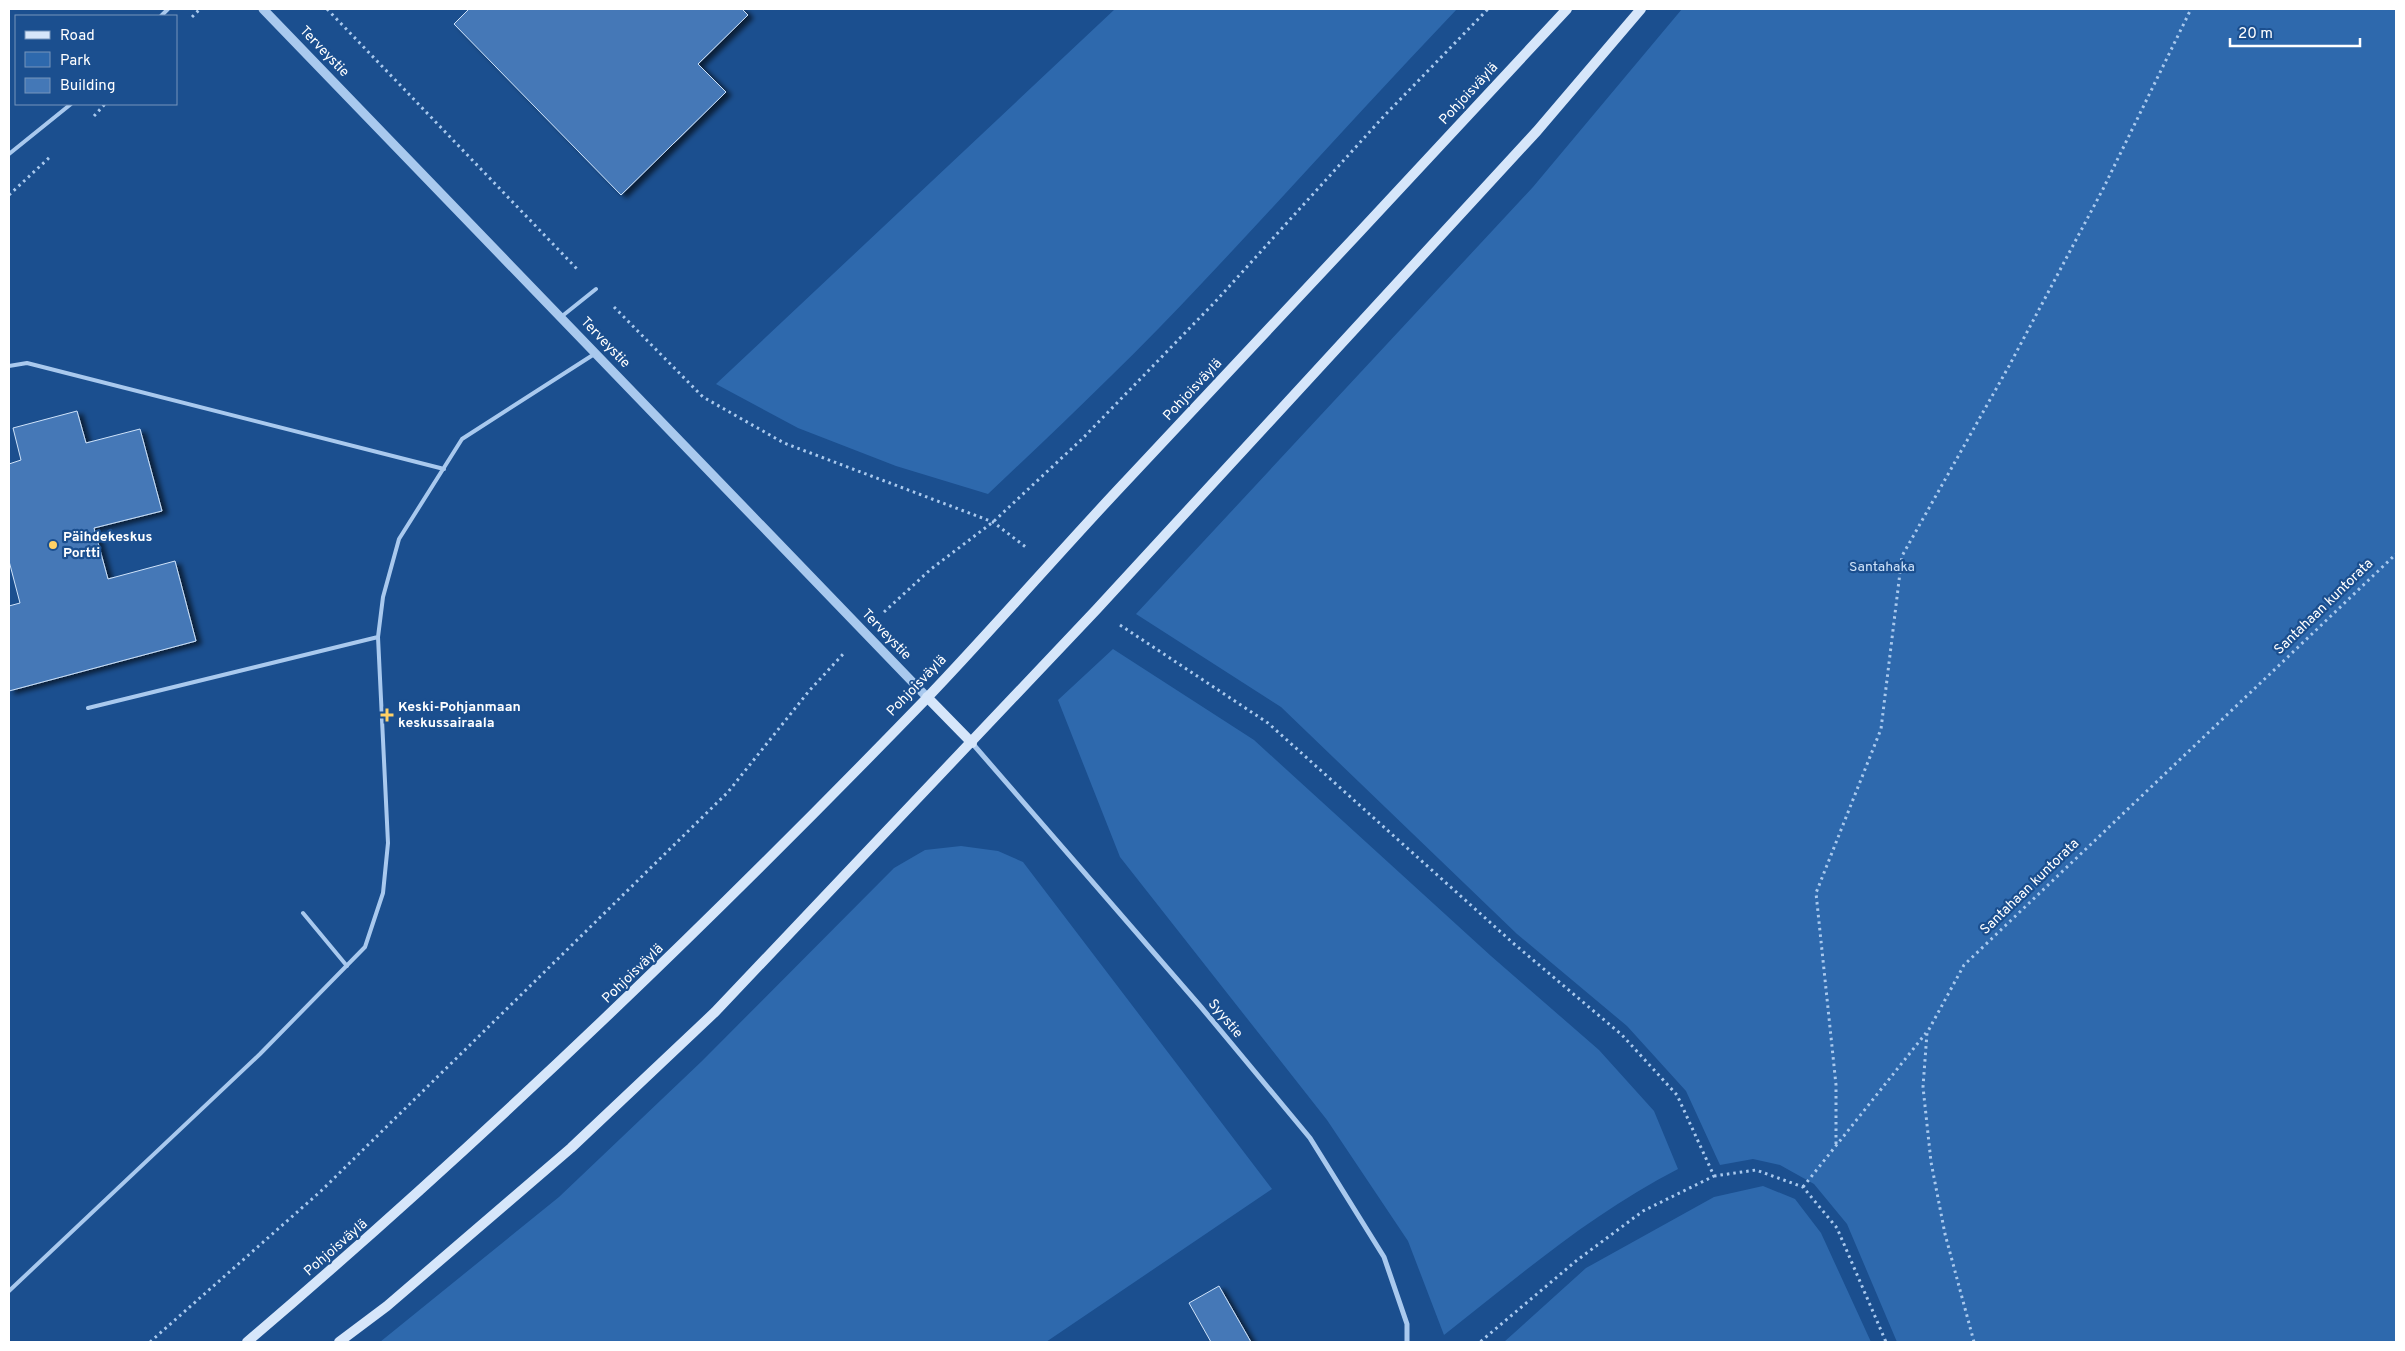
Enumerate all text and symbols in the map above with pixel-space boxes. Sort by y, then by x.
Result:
legend [15,15,178,105]
scale bar [2230,15,2360,47]
street label: Terveystie [296,23,352,81]
text: 20 m [2238,25,2273,44]
text: Road [60,27,95,46]
text: Park [60,52,91,71]
street label: Pohjoisväylä [1436,59,1502,129]
text: Building [60,77,115,96]
street label: Terveystie [577,314,633,372]
street label: Pohjoisväylä [1160,355,1226,425]
place label: Päihdekeskus Portti [63,529,153,562]
marker: Päihdekeskus Portti [47,539,59,551]
street label: Santahaan kuntorata [2271,555,2377,659]
park label: Santahaka [1849,559,1915,576]
street label: Terveystie [858,606,914,664]
street label: Pohjoisväylä [884,652,950,720]
place label: Keski-Pohjanmaan keskussairaala [398,699,521,732]
marker: Keski-Pohjanmaan keskussairaala [380,708,394,722]
street label: Santahaan kuntorata [1977,835,2083,939]
street label: Pohjoisväylä [599,941,667,1007]
street label: Syystie [1204,996,1246,1042]
street label: Pohjoisväylä [301,1216,371,1280]

